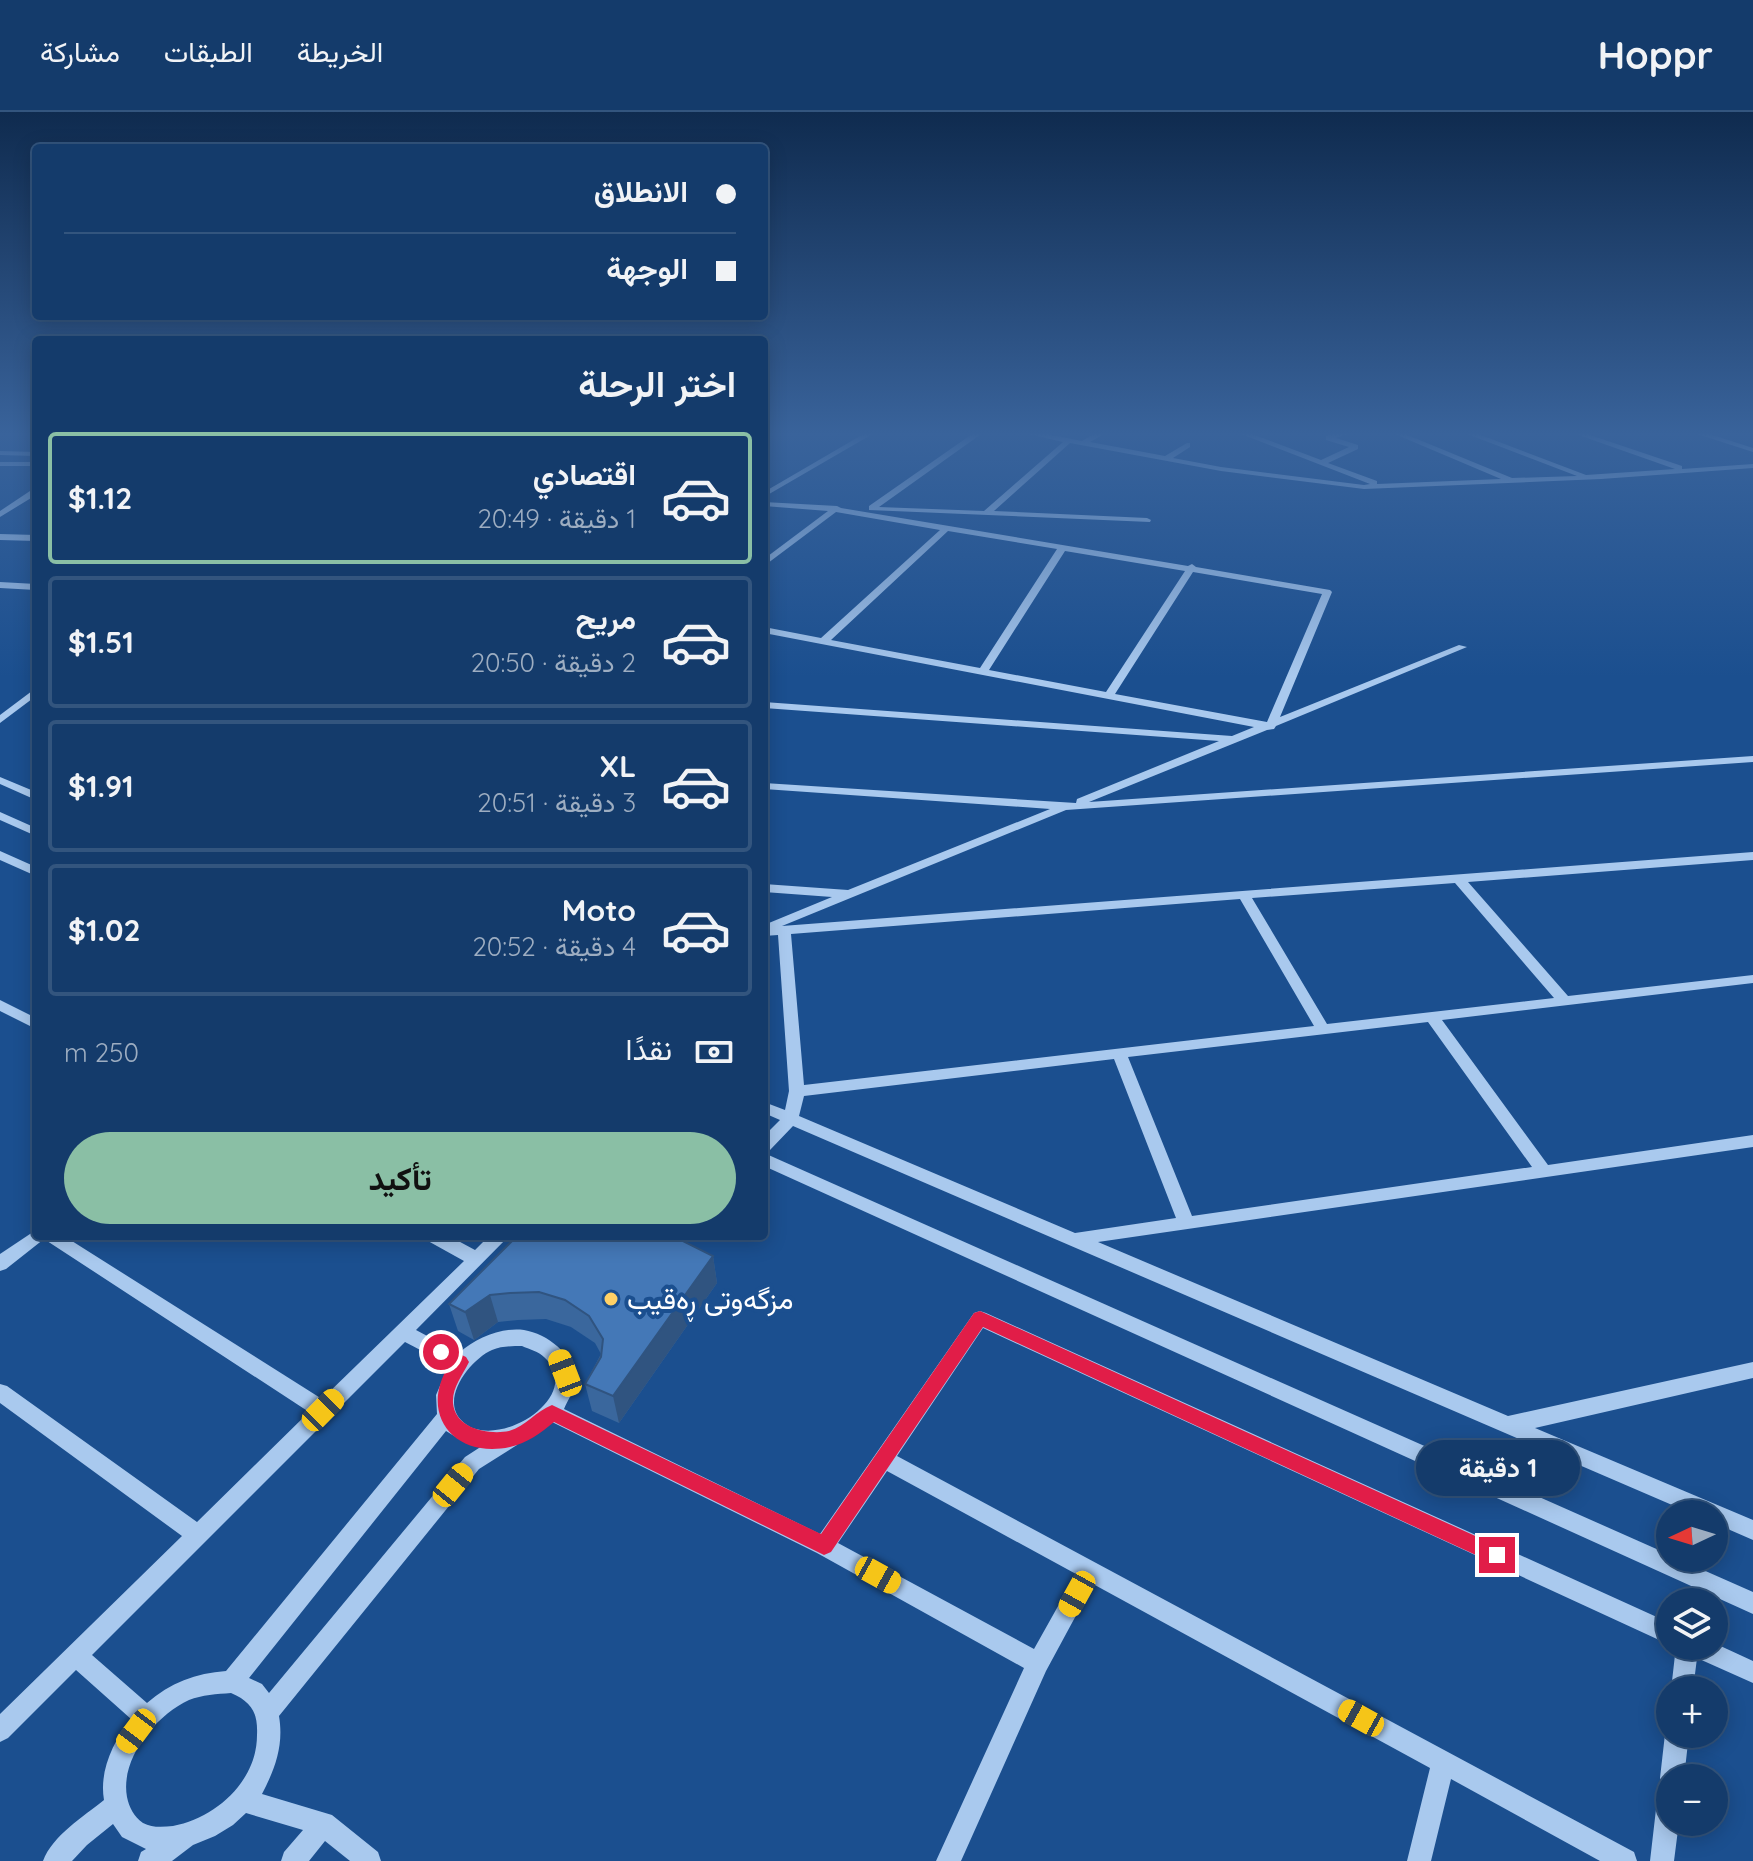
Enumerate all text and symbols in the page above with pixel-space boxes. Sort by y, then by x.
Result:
text: Hoppr [1598,31,1713,79]
text: مشاركة [40,34,120,69]
text: الطبقات [164,34,253,69]
text: الخريطة [297,34,383,69]
text: الانطلاق [594,172,688,210]
text: الوجهة [606,249,688,287]
text: اختر الرحلة [578,361,736,406]
text: اقتصادي [533,455,636,493]
icon: car [660,462,732,534]
text: $1.12 [68,479,132,517]
text: 1 دقيقة · 20:49 [477,502,636,535]
text: مريح [576,599,636,637]
icon: car [660,606,732,678]
text: $1.51 [68,623,134,661]
text: 2 دقيقة · 20:50 [471,646,636,679]
text: XL [599,747,636,785]
icon: car [660,750,732,822]
text: $1.91 [68,767,134,805]
text: 3 دقيقة · 20:51 [477,786,636,819]
text: Moto [562,891,636,929]
icon: car [660,894,732,966]
text: $1.02 [68,911,141,949]
text: 4 دقيقة · 20:52 [472,930,636,963]
text: نقدًا [626,1030,672,1068]
icon: cash [692,1030,736,1074]
text: 250 m [64,1036,139,1069]
button: تأكيد [64,1132,736,1224]
place label: مزگەوتی ڕەقیب [627,1281,793,1322]
marker: مزگەوتی ڕەقیب [602,1290,620,1308]
route start [423,1334,459,1370]
car [545,1346,585,1400]
car [298,1385,348,1435]
callout: 1 دقيقة [1415,1439,1579,1495]
text: 1 دقيقة [1459,1451,1537,1484]
car [429,1459,477,1511]
north arrow [1656,1500,1728,1572]
map controls [1656,1500,1728,1836]
route end [1479,1537,1515,1573]
car [851,1553,905,1597]
car [1055,1567,1099,1621]
button: layers [1656,1588,1728,1660]
button: + [1656,1676,1728,1748]
car [1334,1696,1388,1740]
car [112,1705,160,1757]
button: − [1656,1764,1728,1836]

